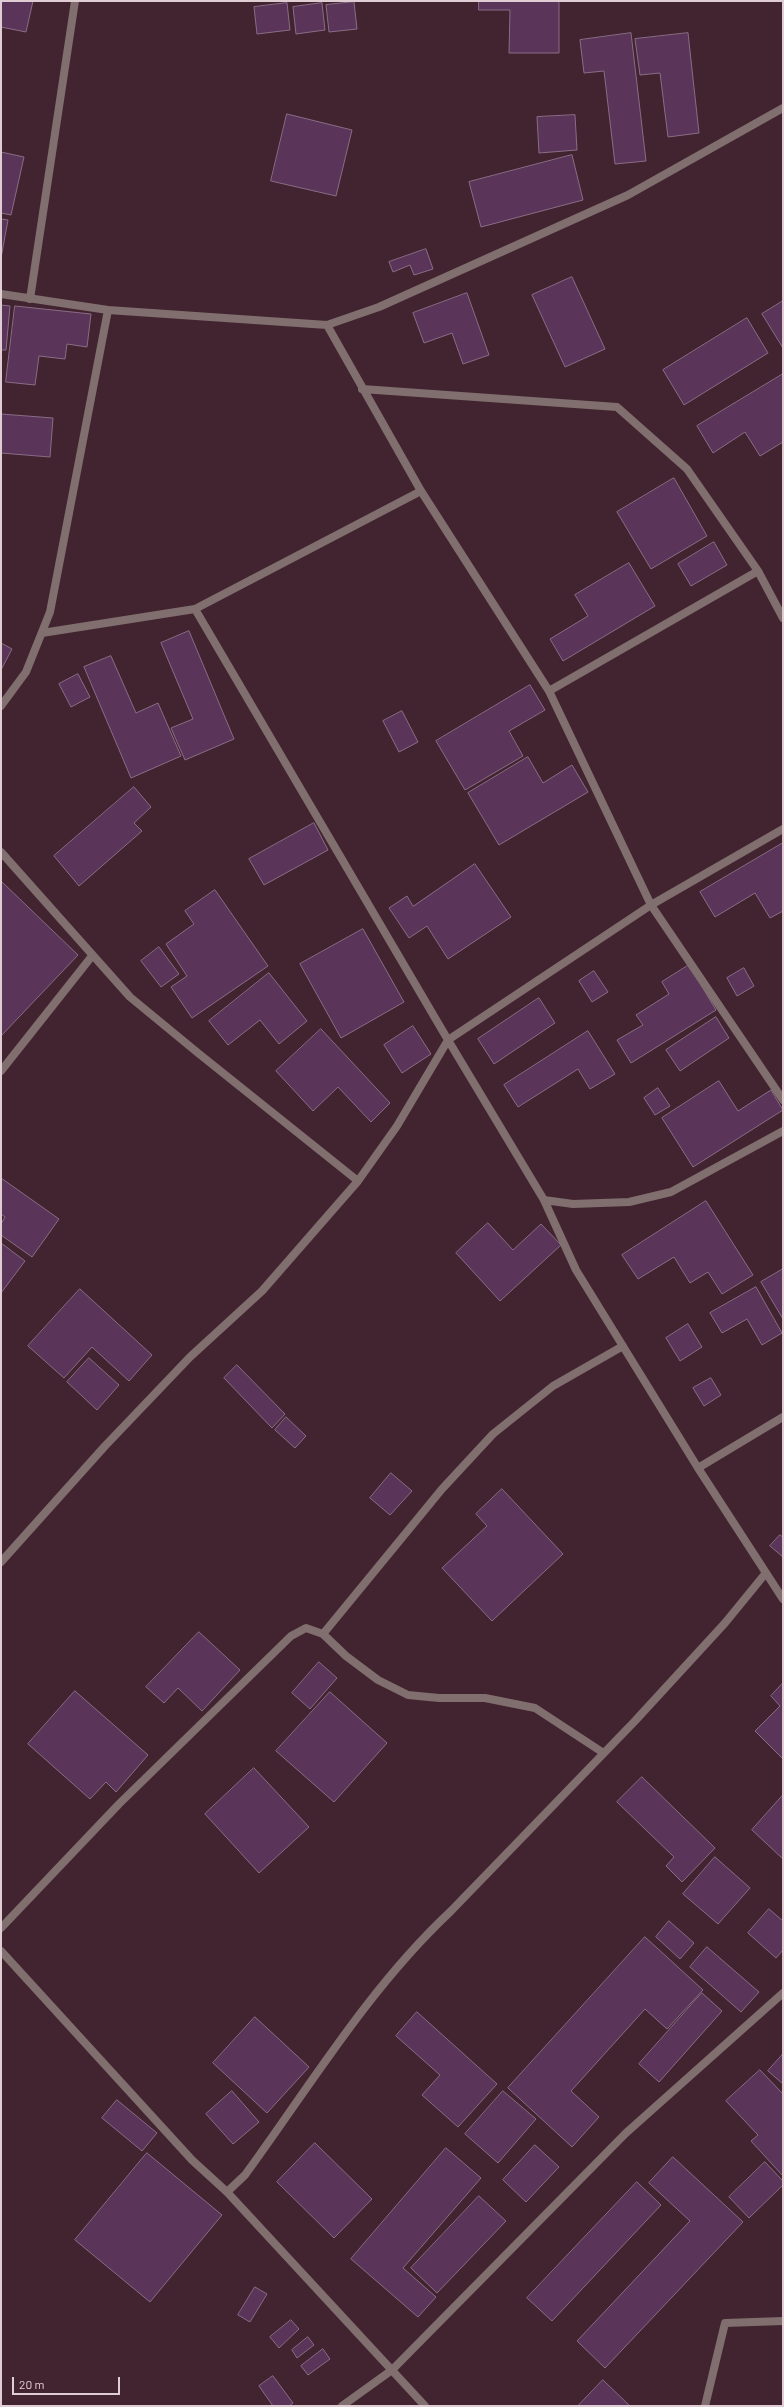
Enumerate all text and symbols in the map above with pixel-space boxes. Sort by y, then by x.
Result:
scale bar [14,2369,122,2395]
text: 20 m [19,2377,45,2391]

